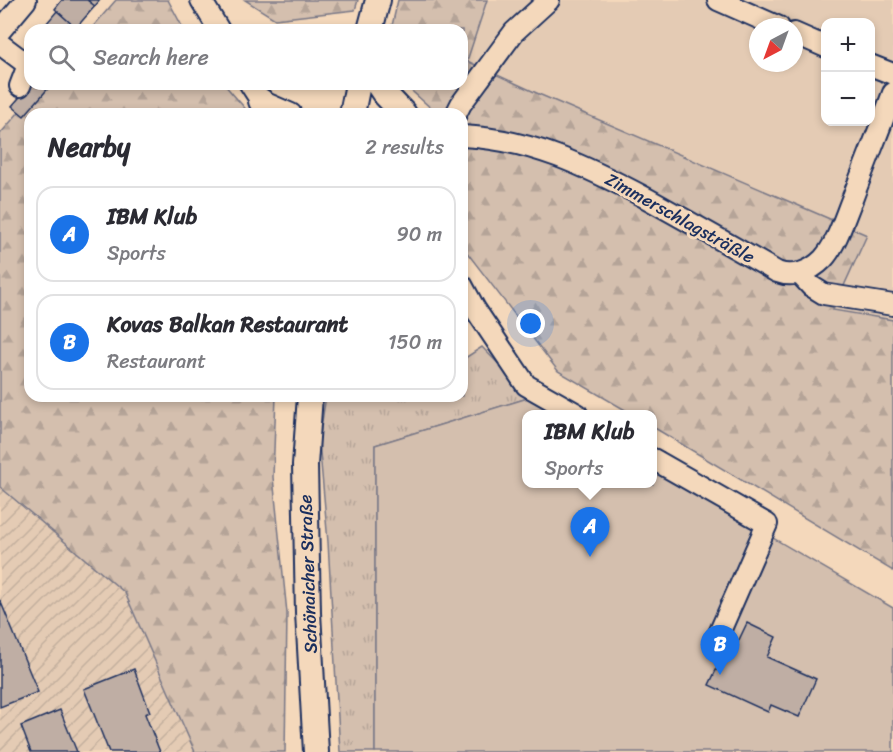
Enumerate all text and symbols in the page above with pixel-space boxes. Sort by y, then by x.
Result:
north arrow [749,18,803,72]
map controls [821,18,875,126]
button: + [821,18,875,72]
search box [24,24,468,90]
text: Search here [93,38,209,77]
icon: search [45,41,78,74]
button: − [821,72,875,126]
text: Nearby [48,124,130,170]
text: 2 results [365,130,444,165]
street label: Zimmerschlagsträßle [599,163,761,273]
text: IBM Klub [107,197,197,236]
text: A [63,217,76,252]
text: 90 m [397,217,442,252]
text: Sports [107,236,166,271]
text: Kovas Balkan Restaurant [107,305,348,344]
your location [516,309,545,338]
text: B [63,325,76,360]
text: 150 m [388,325,442,360]
text: Restaurant [107,344,206,379]
popup [522,410,657,488]
text: IBM Klub [544,412,635,451]
text: Sports [544,451,603,486]
street label: Schönaicher Straße [289,494,327,654]
pin: A [570,508,610,557]
pin: B [700,626,740,675]

